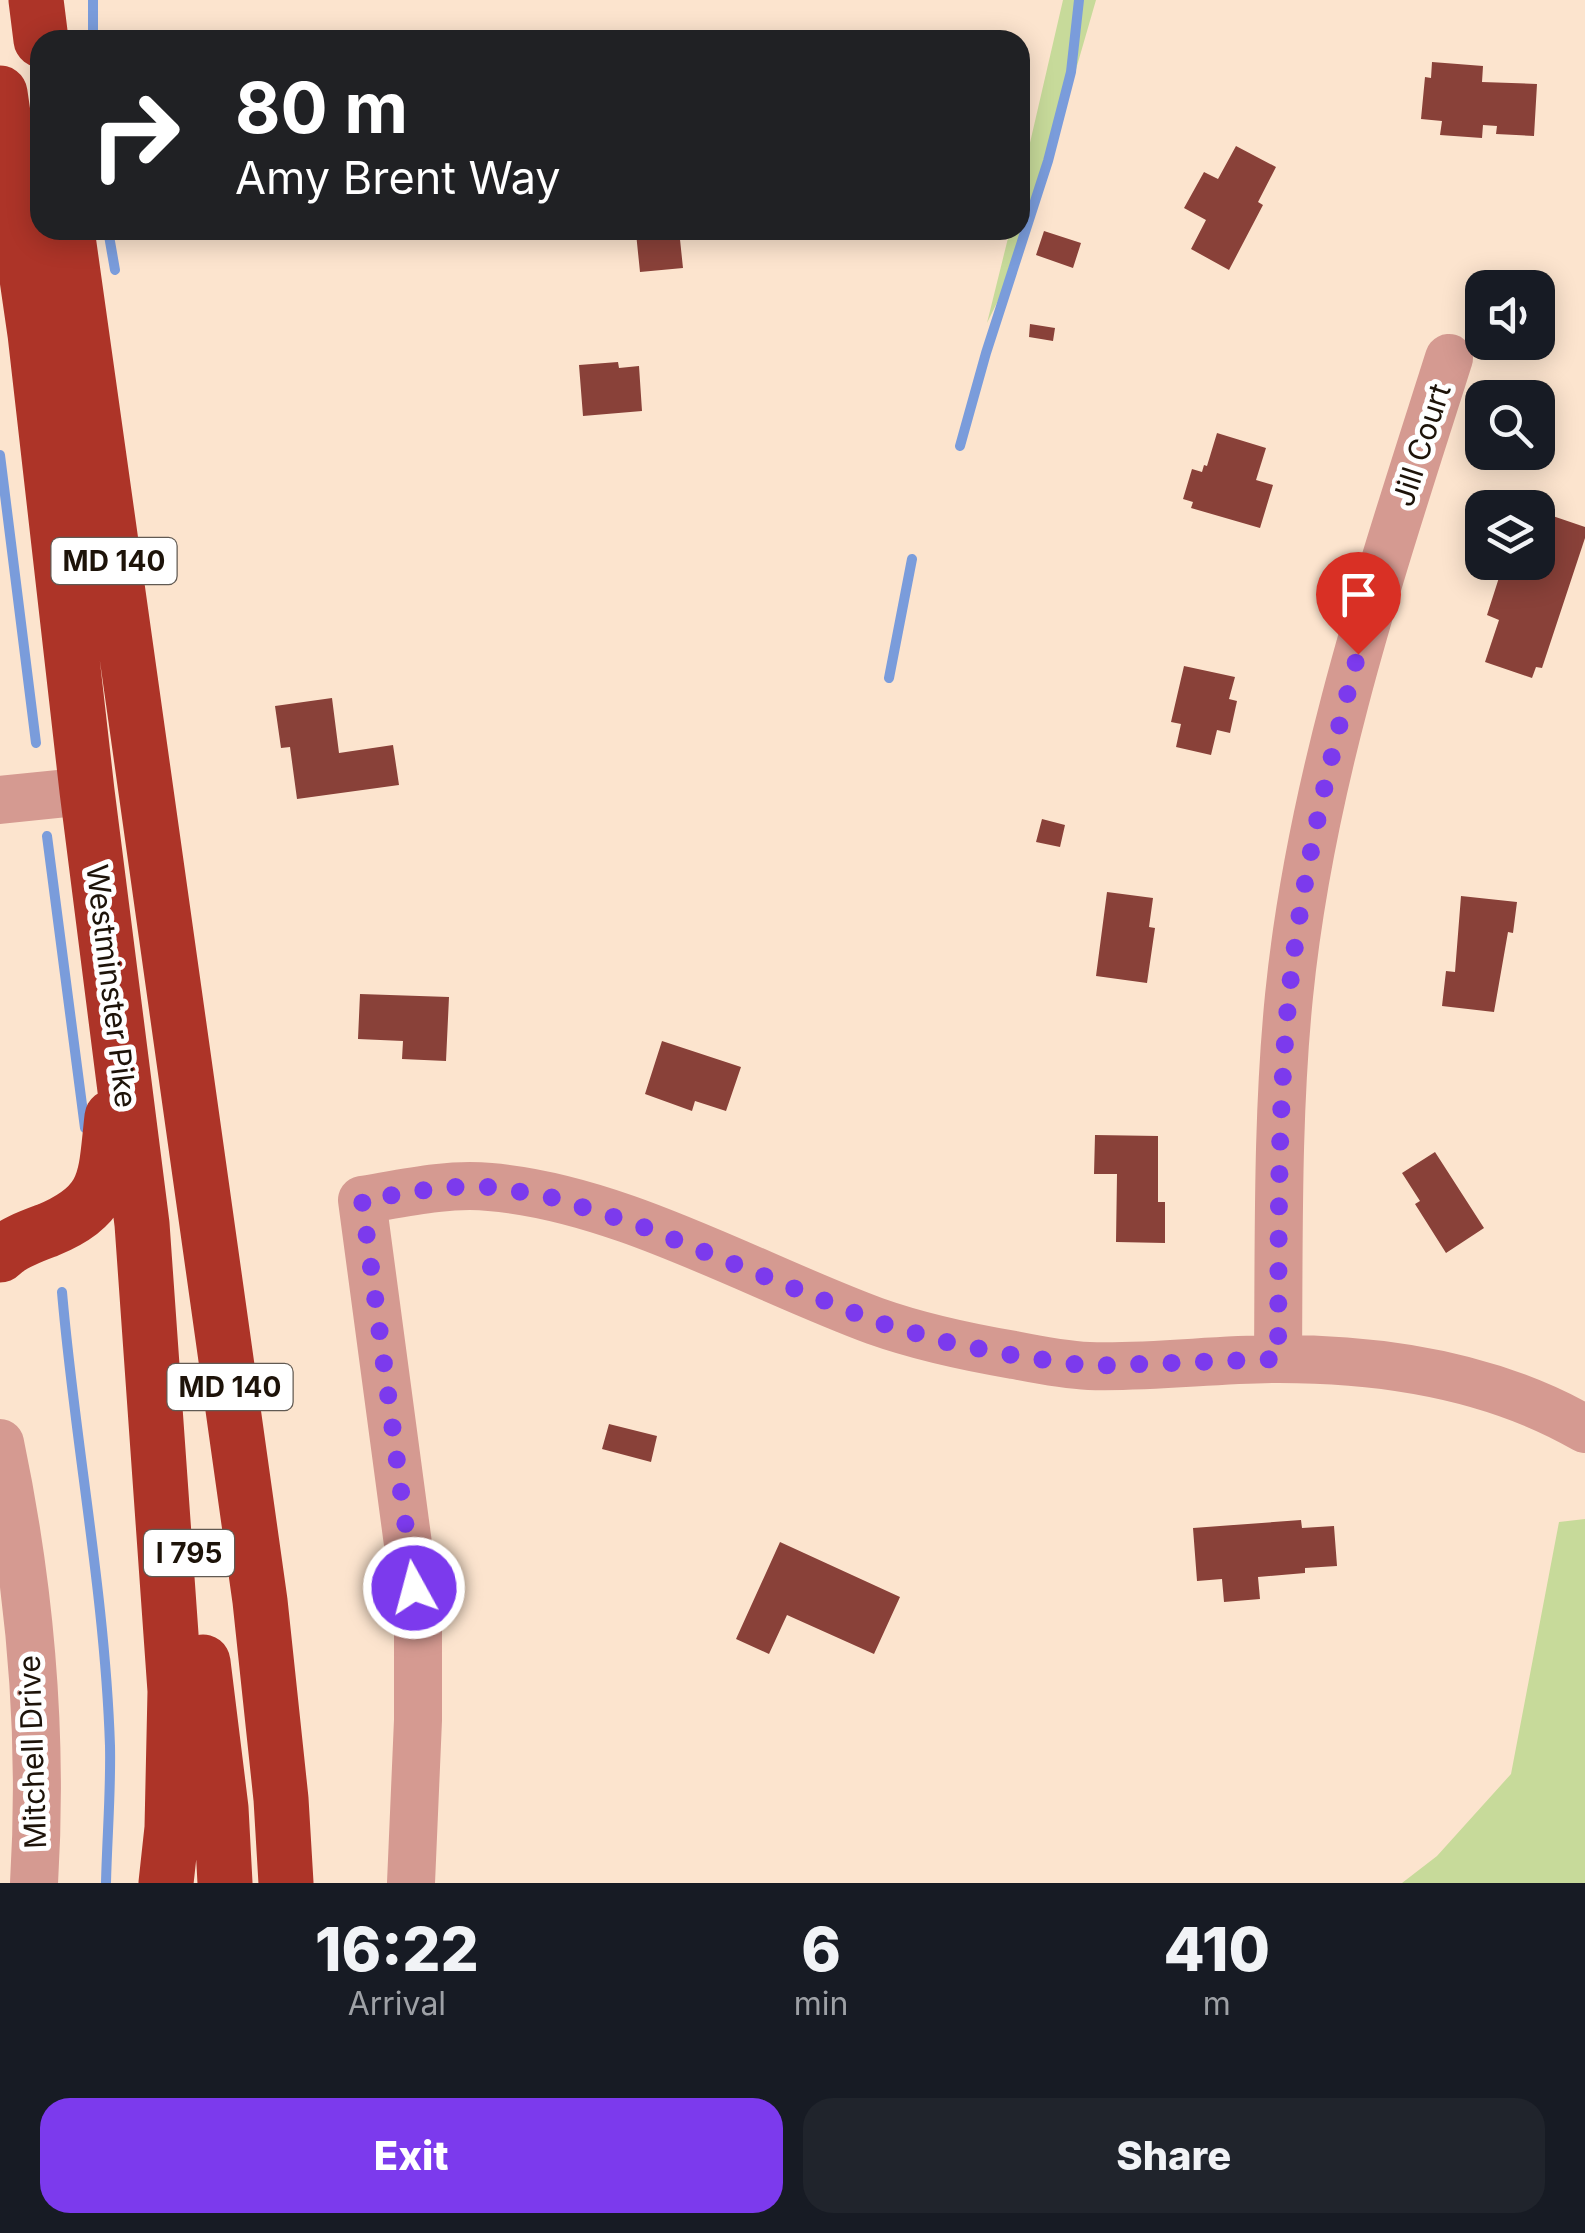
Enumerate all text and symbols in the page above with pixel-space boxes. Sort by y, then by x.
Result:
text: 80 m [235,65,408,150]
icon: right [70,70,200,200]
text: Amy Brent Way [235,150,561,205]
map controls [1465,270,1555,580]
button: sound [1465,270,1555,360]
street label: Jill Court [1384,379,1458,511]
button: search [1465,380,1555,470]
button: layers [1465,490,1555,580]
road number: MD 140 [52,538,176,584]
pin [1316,552,1401,655]
icon: arrive [1331,567,1386,622]
street label: Westminster Pike [79,862,145,1110]
road number: MD 140 [168,1364,292,1410]
road number: I 795 [144,1530,234,1576]
position arrow [362,1536,466,1640]
street label: Mitchell Drive [11,1655,53,1849]
text: 16:22 [315,1913,479,1985]
text: 6 [801,1913,841,1985]
text: 410 [1163,1913,1270,1985]
text: Arrival [348,1984,446,2023]
text: min [794,1984,848,2023]
text: m [1203,1984,1231,2023]
button: Exit [40,2098,783,2213]
button: Share [803,2098,1545,2213]

